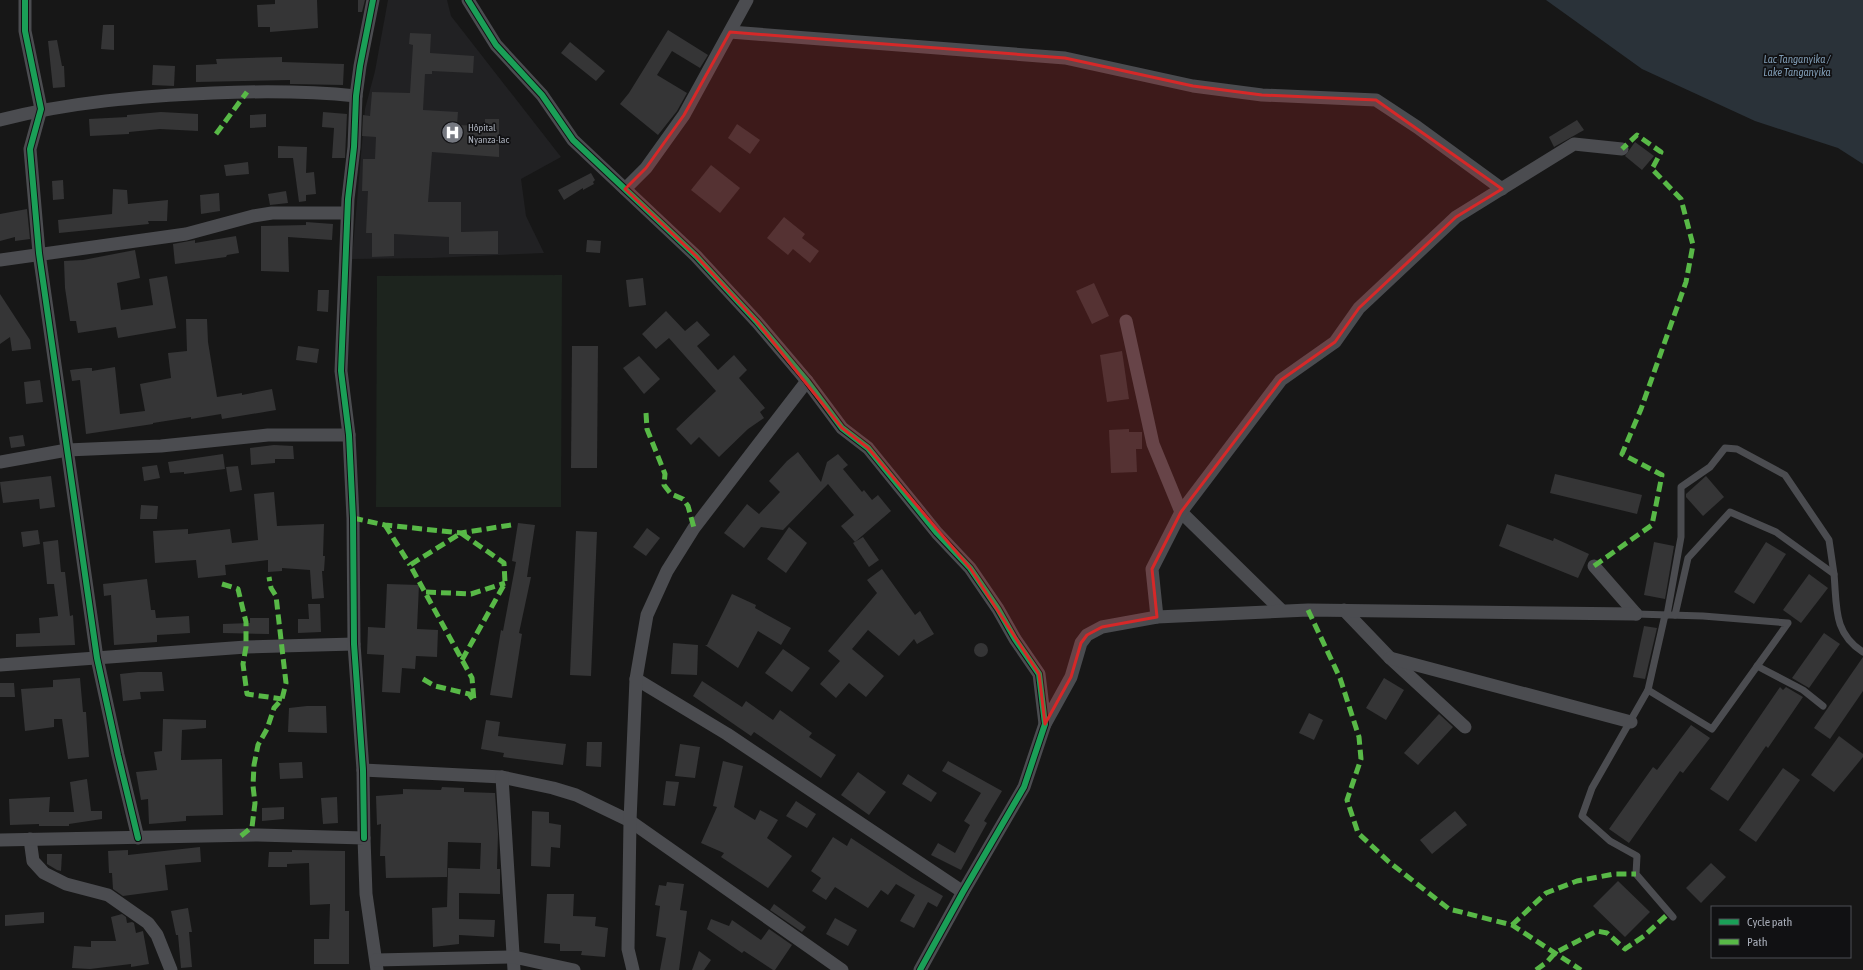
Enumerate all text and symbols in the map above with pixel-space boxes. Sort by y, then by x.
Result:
water label: Lac Tanganyika / Lake Tanganyika [1763,53,1832,78]
hospital icon: Hôpital Nyanza-lac [439,120,465,146]
place label: Hôpital Nyanza-lac [468,122,509,145]
legend [1711,906,1851,958]
text: Cycle path [1747,915,1792,929]
text: Path [1747,935,1768,949]

